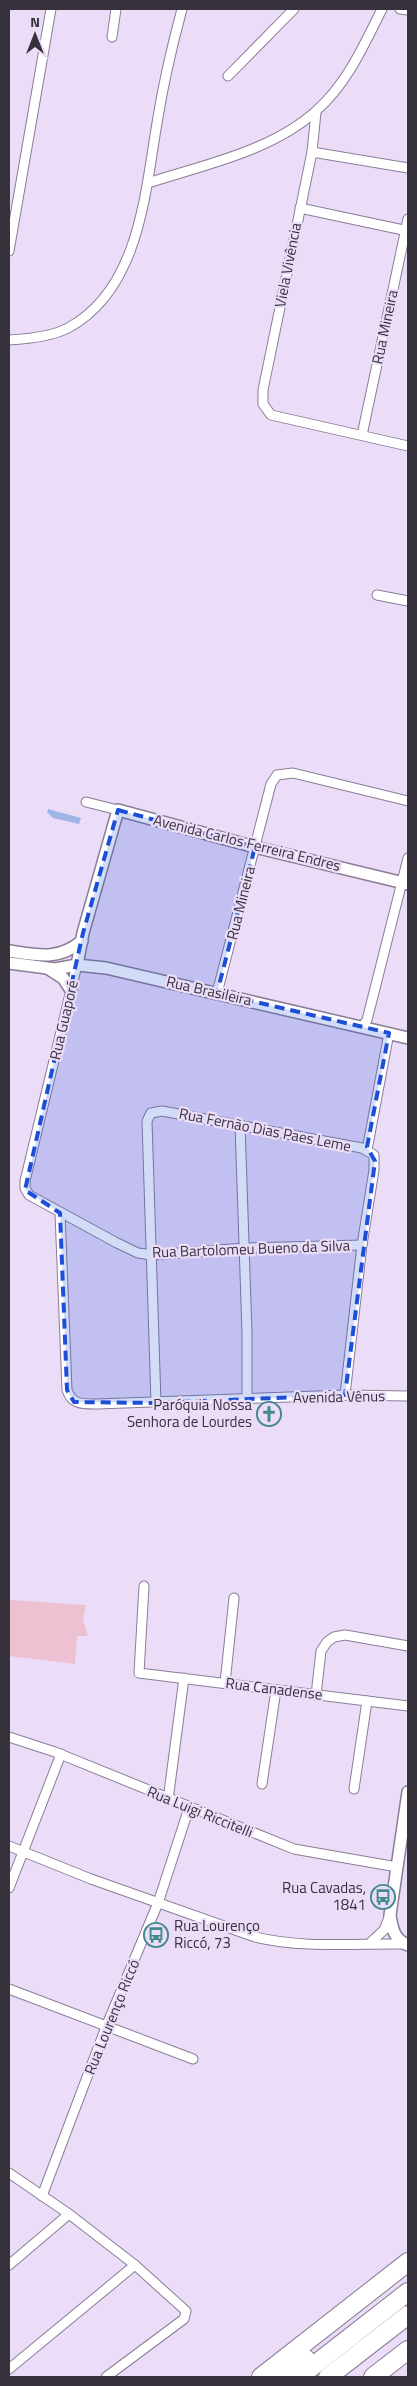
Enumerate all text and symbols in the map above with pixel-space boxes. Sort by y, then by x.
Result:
north arrow [10,10,60,60]
text: N [30,11,40,32]
street label: Viela Vivência [268,220,307,309]
street label: Rua Mineira [365,287,404,366]
street label: Avenida Carlos Ferreira Endres [151,808,343,877]
street label: Rua Mineira [220,863,261,942]
street label: Rua Brasileira [164,969,255,1012]
street label: Rua Guaporé [43,978,84,1062]
street label: Rua Fernão Dias Paes Leme [177,1102,353,1157]
street label: Rua Bartolomeu Bueno da Silva [152,1234,351,1263]
street label: Avenida Vênus [293,1384,385,1409]
place label: Paróquia Nossa Senhora de Lourdes [127,1393,252,1433]
church icon: Paróquia Nossa Senhora de Lourdes [256,1401,282,1427]
street label: Rua Canadense [224,1671,324,1706]
street label: Rua Luigi Riccitelli [144,1780,257,1843]
place label: Rua Cavadas, 1841 [282,1876,366,1916]
bus stop icon: Rua Cavadas, 1841 [370,1884,396,1910]
place label: Rua Lourenço Riccó, 73 [174,1914,260,1954]
bus stop icon: Rua Lourenço Riccó, 73 [143,1922,169,1948]
street label: Rua Lourenço Riccó [78,1956,145,2078]

